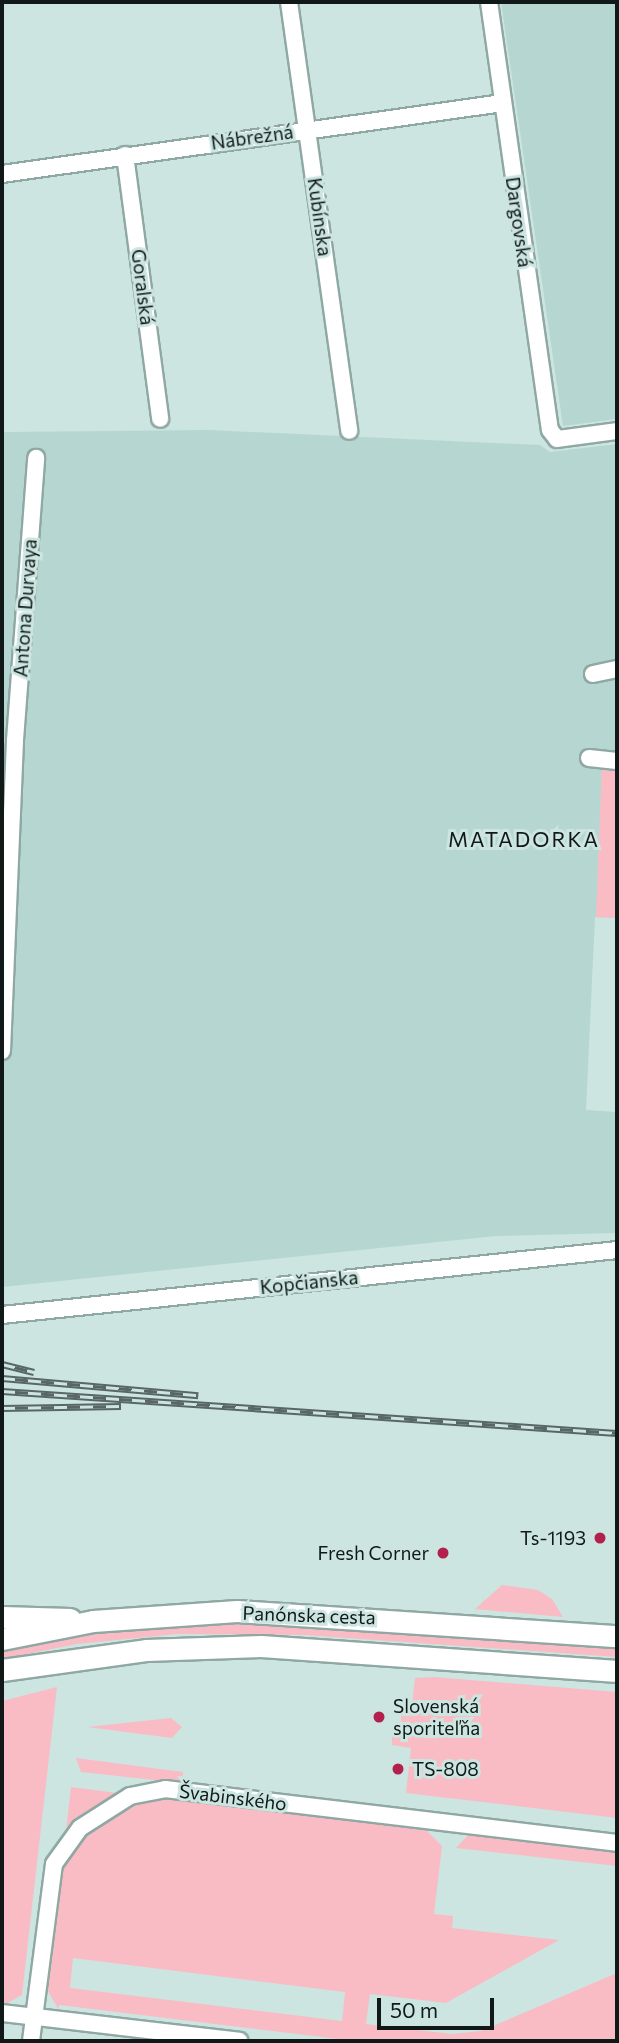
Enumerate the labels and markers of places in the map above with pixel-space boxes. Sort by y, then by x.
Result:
place label: Ts-1193 [520,1527,586,1549]
marker: Ts-1193 [592,1530,608,1546]
place label: Fresh Corner [317,1542,429,1564]
marker: Fresh Corner [435,1545,451,1561]
place label: Slovenská sporiteľňa [393,1695,480,1739]
marker: Slovenská sporiteľňa [371,1709,387,1725]
place label: TS-808 [412,1758,479,1780]
marker: TS-808 [390,1761,406,1777]

